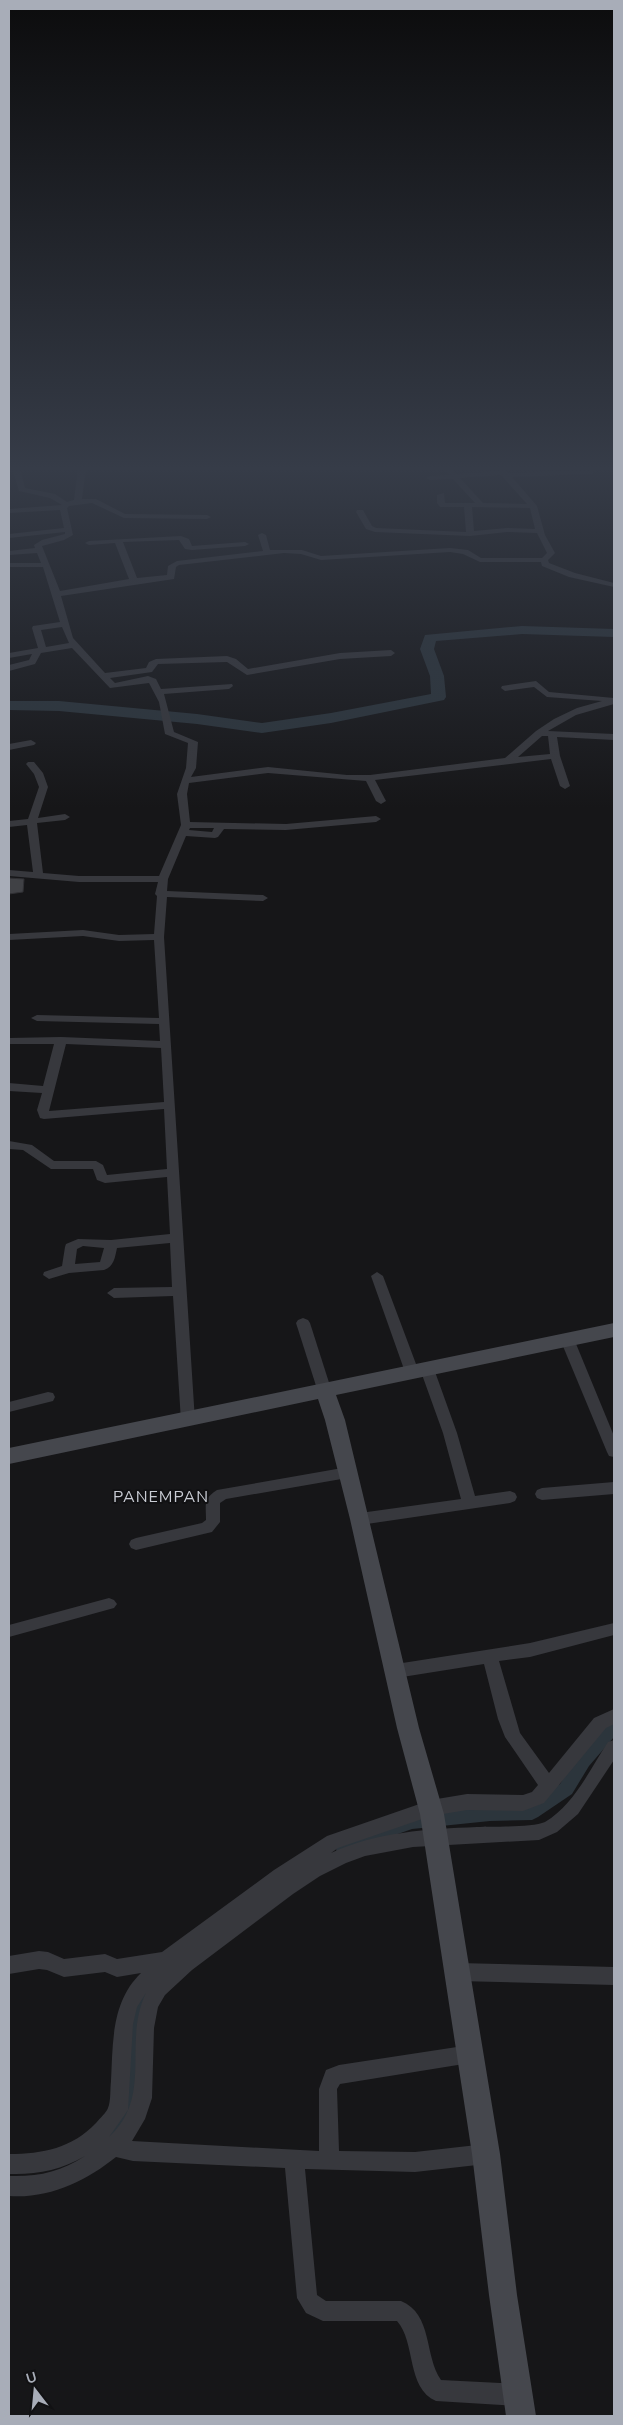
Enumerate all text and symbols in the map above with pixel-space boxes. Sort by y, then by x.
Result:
district label: PANEMPAN [113,1486,209,1508]
north arrow [10,2365,60,2415]
text: U [24,2367,39,2389]

